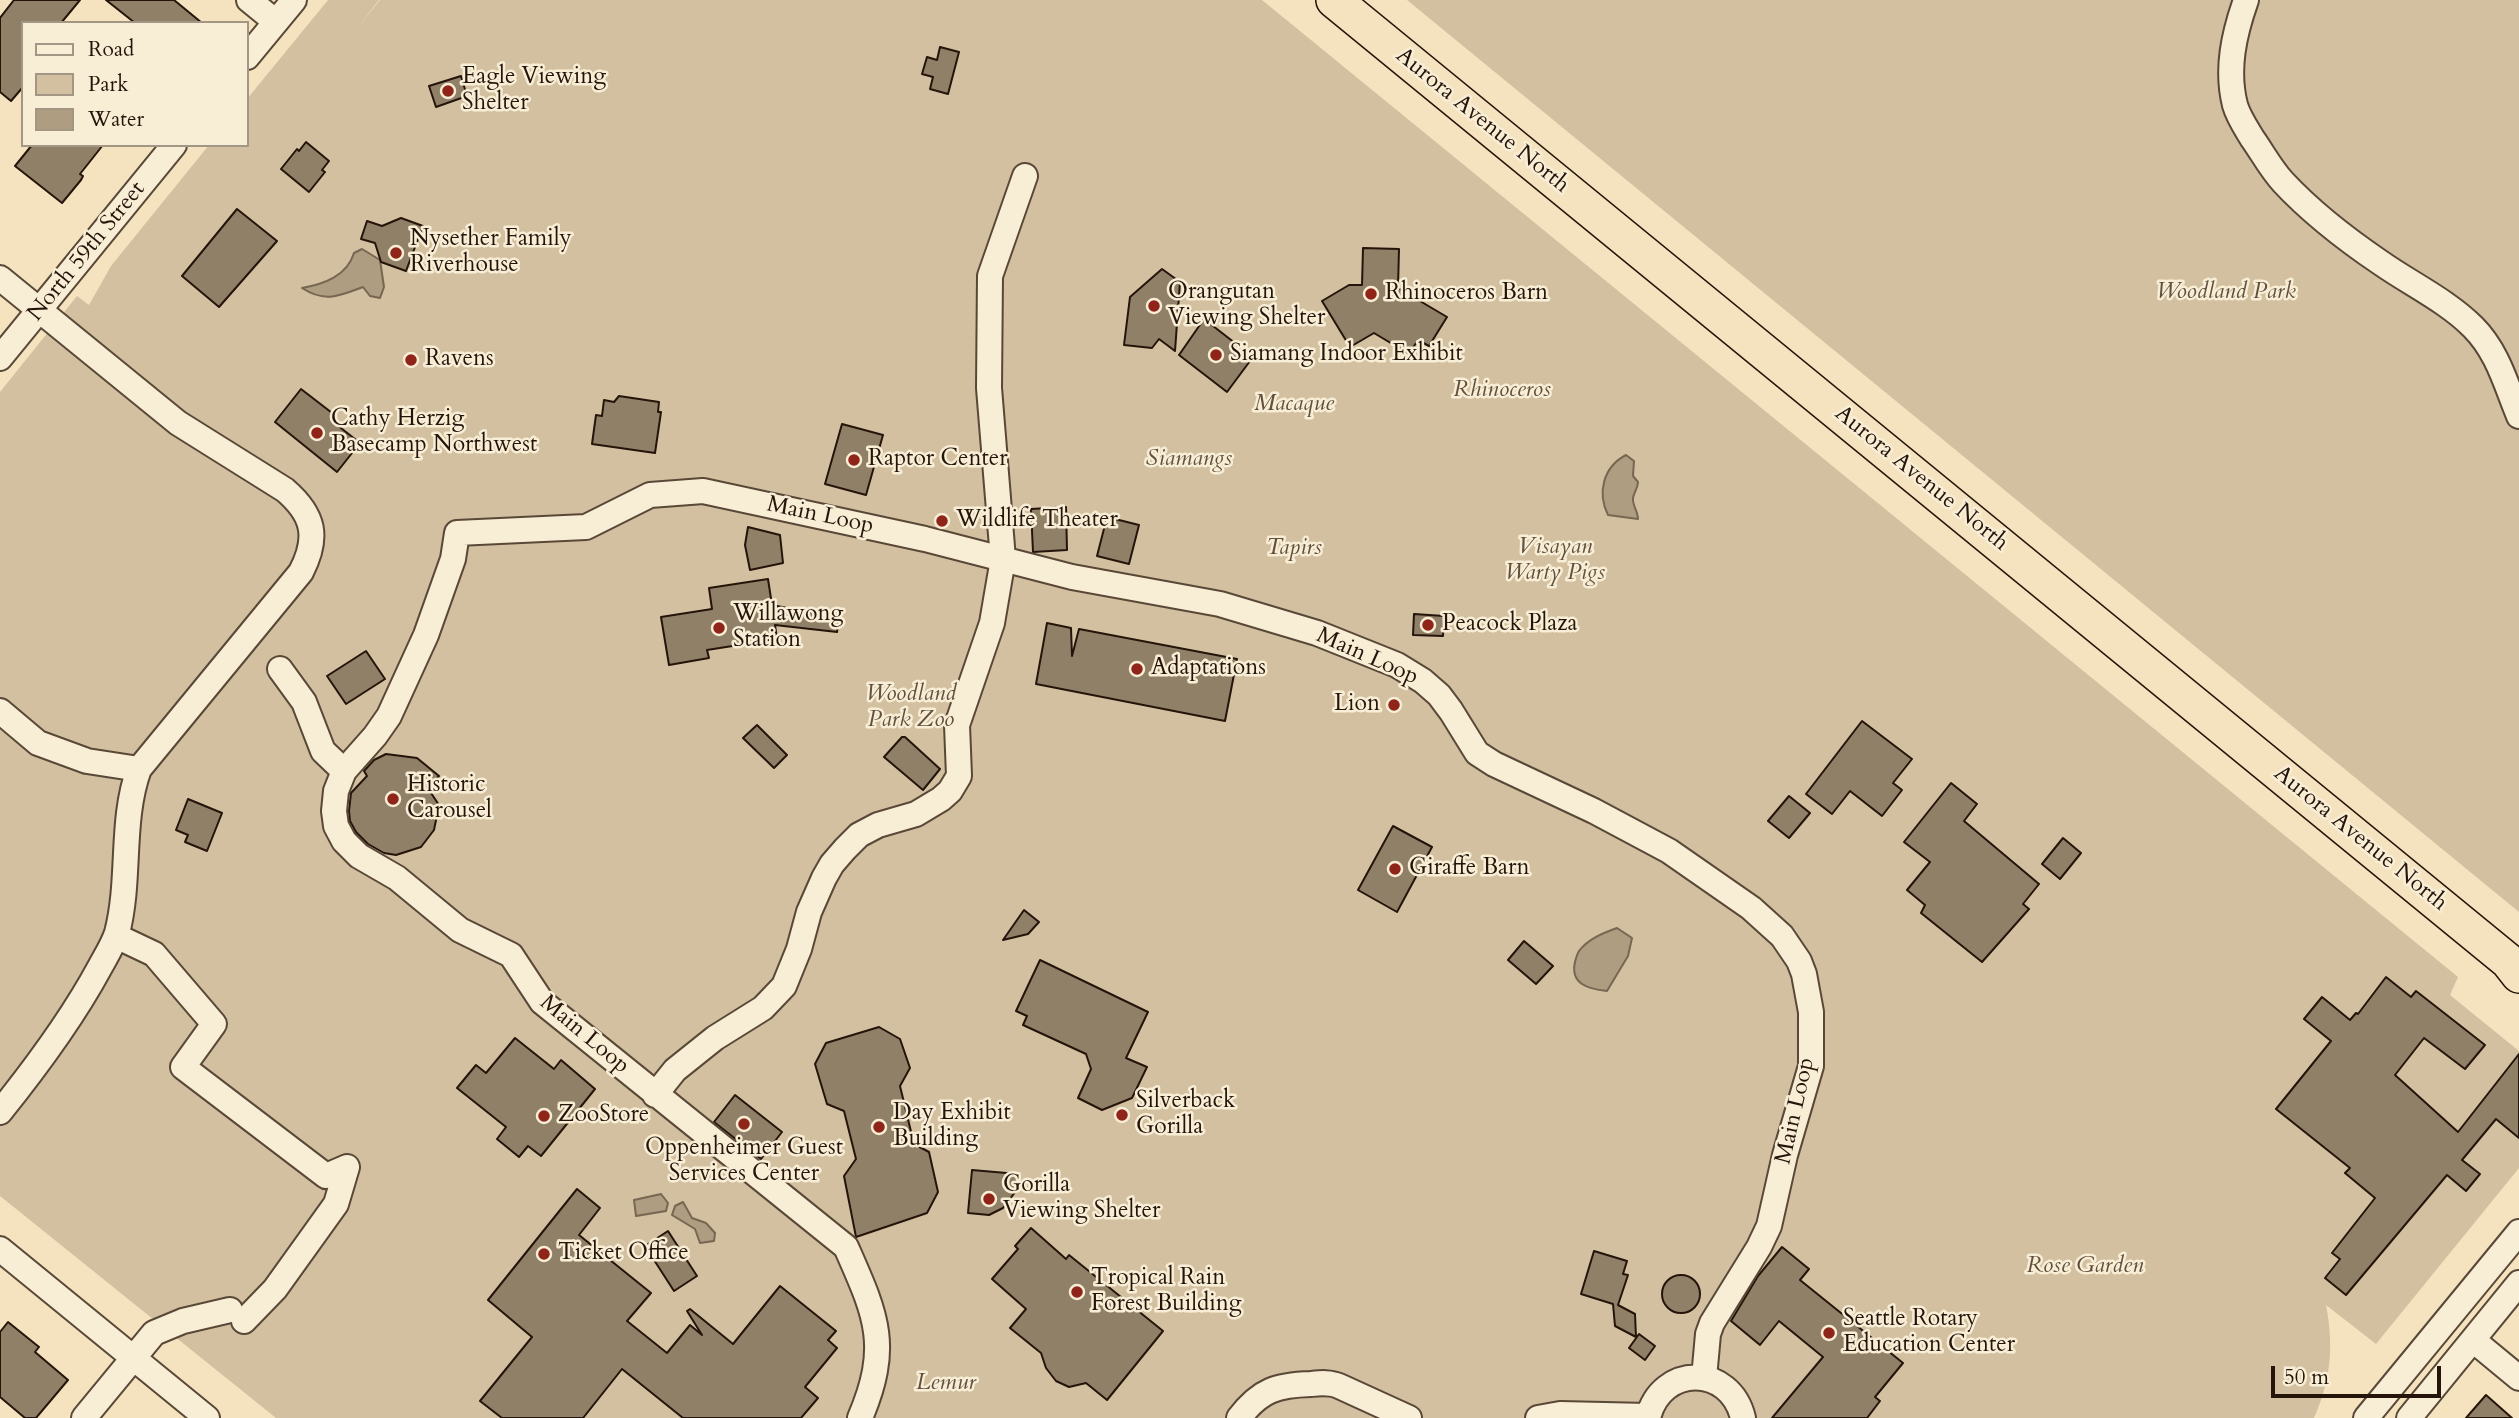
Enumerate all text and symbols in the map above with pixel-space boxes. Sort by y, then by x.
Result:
legend [21,21,248,147]
text: Road [88,35,134,64]
street label: Aurora Avenue North [1390,42,1574,200]
place label: Eagle Viewing Shelter [462,64,606,118]
text: Park [88,70,128,99]
marker: Eagle Viewing Shelter [440,83,456,99]
text: Water [88,105,144,134]
street label: North 59th Street [22,177,152,327]
place label: Nysether Family Riverhouse [410,226,572,280]
marker: Nysether Family Riverhouse [388,245,404,261]
place label: Orangutan Viewing Shelter [1168,279,1325,333]
park label: Woodland Park [2156,279,2296,307]
place label: Rhinoceros Barn [1385,280,1548,308]
marker: Rhinoceros Barn [1363,286,1379,302]
marker: Orangutan Viewing Shelter [1146,298,1162,314]
place label: Siamang Indoor Exhibit [1230,341,1463,369]
place label: Ravens [425,346,494,374]
marker: Siamang Indoor Exhibit [1208,347,1224,363]
marker: Ravens [403,352,419,368]
park label: Rhinoceros [1453,377,1551,405]
park label: Macaque [1254,391,1334,419]
street label: Aurora Avenue North [1829,400,2013,558]
place label: Cathy Herzig Basecamp Northwest [331,406,537,460]
marker: Cathy Herzig Basecamp Northwest [309,425,325,441]
place label: Raptor Center [868,446,1008,474]
park label: Siamangs [1146,446,1232,474]
marker: Raptor Center [846,452,862,468]
street label: Main Loop [764,491,876,541]
place label: Wildlife Theater [956,507,1118,535]
marker: Wildlife Theater [934,513,950,529]
park label: Visayan Warty Pigs [1505,534,1605,588]
park label: Tapirs [1266,535,1322,563]
place label: Willawong Station [733,601,843,655]
place label: Peacock Plaza [1442,611,1577,639]
marker: Peacock Plaza [1420,617,1436,633]
marker: Willawong Station [711,620,727,636]
street label: Main Loop [1312,622,1422,692]
place label: Adaptations [1151,655,1266,683]
marker: Adaptations [1129,661,1145,677]
park label: Woodland Park Zoo [866,681,956,735]
place label: Lion [1334,691,1380,719]
marker: Lion [1386,697,1402,713]
street label: Aurora Avenue North [2268,760,2452,918]
place label: Historic Carousel [407,772,492,826]
marker: Historic Carousel [385,791,401,807]
place label: Giraffe Barn [1409,855,1529,883]
marker: Giraffe Barn [1387,861,1403,877]
street label: Main Loop [534,990,634,1080]
street label: Main Loop [1770,1055,1822,1167]
place label: Silverback Gorilla [1136,1088,1235,1142]
place label: Day Exhibit Building [893,1100,1011,1154]
place label: ZooStore [558,1102,649,1130]
marker: Silverback Gorilla [1114,1107,1130,1123]
marker: ZooStore [536,1108,552,1124]
marker: Oppenheimer Guest Services Center [736,1116,752,1132]
marker: Day Exhibit Building [871,1119,887,1135]
place label: Oppenheimer Guest Services Center [645,1135,843,1189]
place label: Gorilla Viewing Shelter [1003,1172,1160,1226]
marker: Gorilla Viewing Shelter [981,1191,997,1207]
place label: Ticket Office [558,1240,689,1268]
marker: Ticket Office [536,1246,552,1262]
park label: Rose Garden [2027,1253,2143,1281]
place label: Tropical Rain Forest Building [1091,1265,1242,1319]
marker: Tropical Rain Forest Building [1069,1284,1085,1300]
place label: Seattle Rotary Education Center [1843,1306,2015,1360]
marker: Seattle Rotary Education Center [1821,1325,1837,1341]
scale bar [2274,1352,2444,1396]
text: 50 m [2284,1363,2329,1392]
park label: Lemur [916,1370,976,1398]

